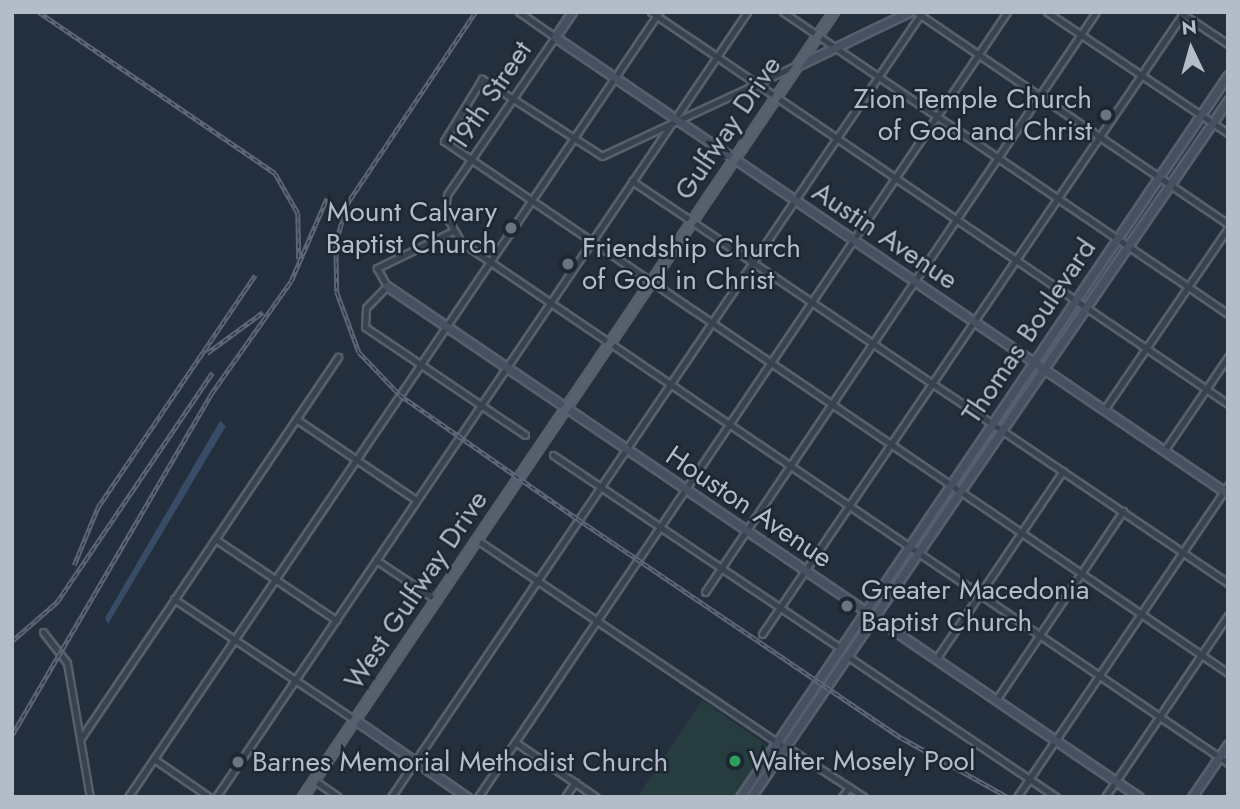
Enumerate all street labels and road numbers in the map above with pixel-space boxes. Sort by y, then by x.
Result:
street label: 19th Street [441,35,539,157]
street label: Gulfway Drive [668,50,788,206]
street label: Austin Avenue [806,175,964,297]
street label: Thomas Boulevard [955,232,1103,430]
street label: Houston Avenue [659,439,839,575]
street label: West Gulfway Drive [337,484,495,696]

